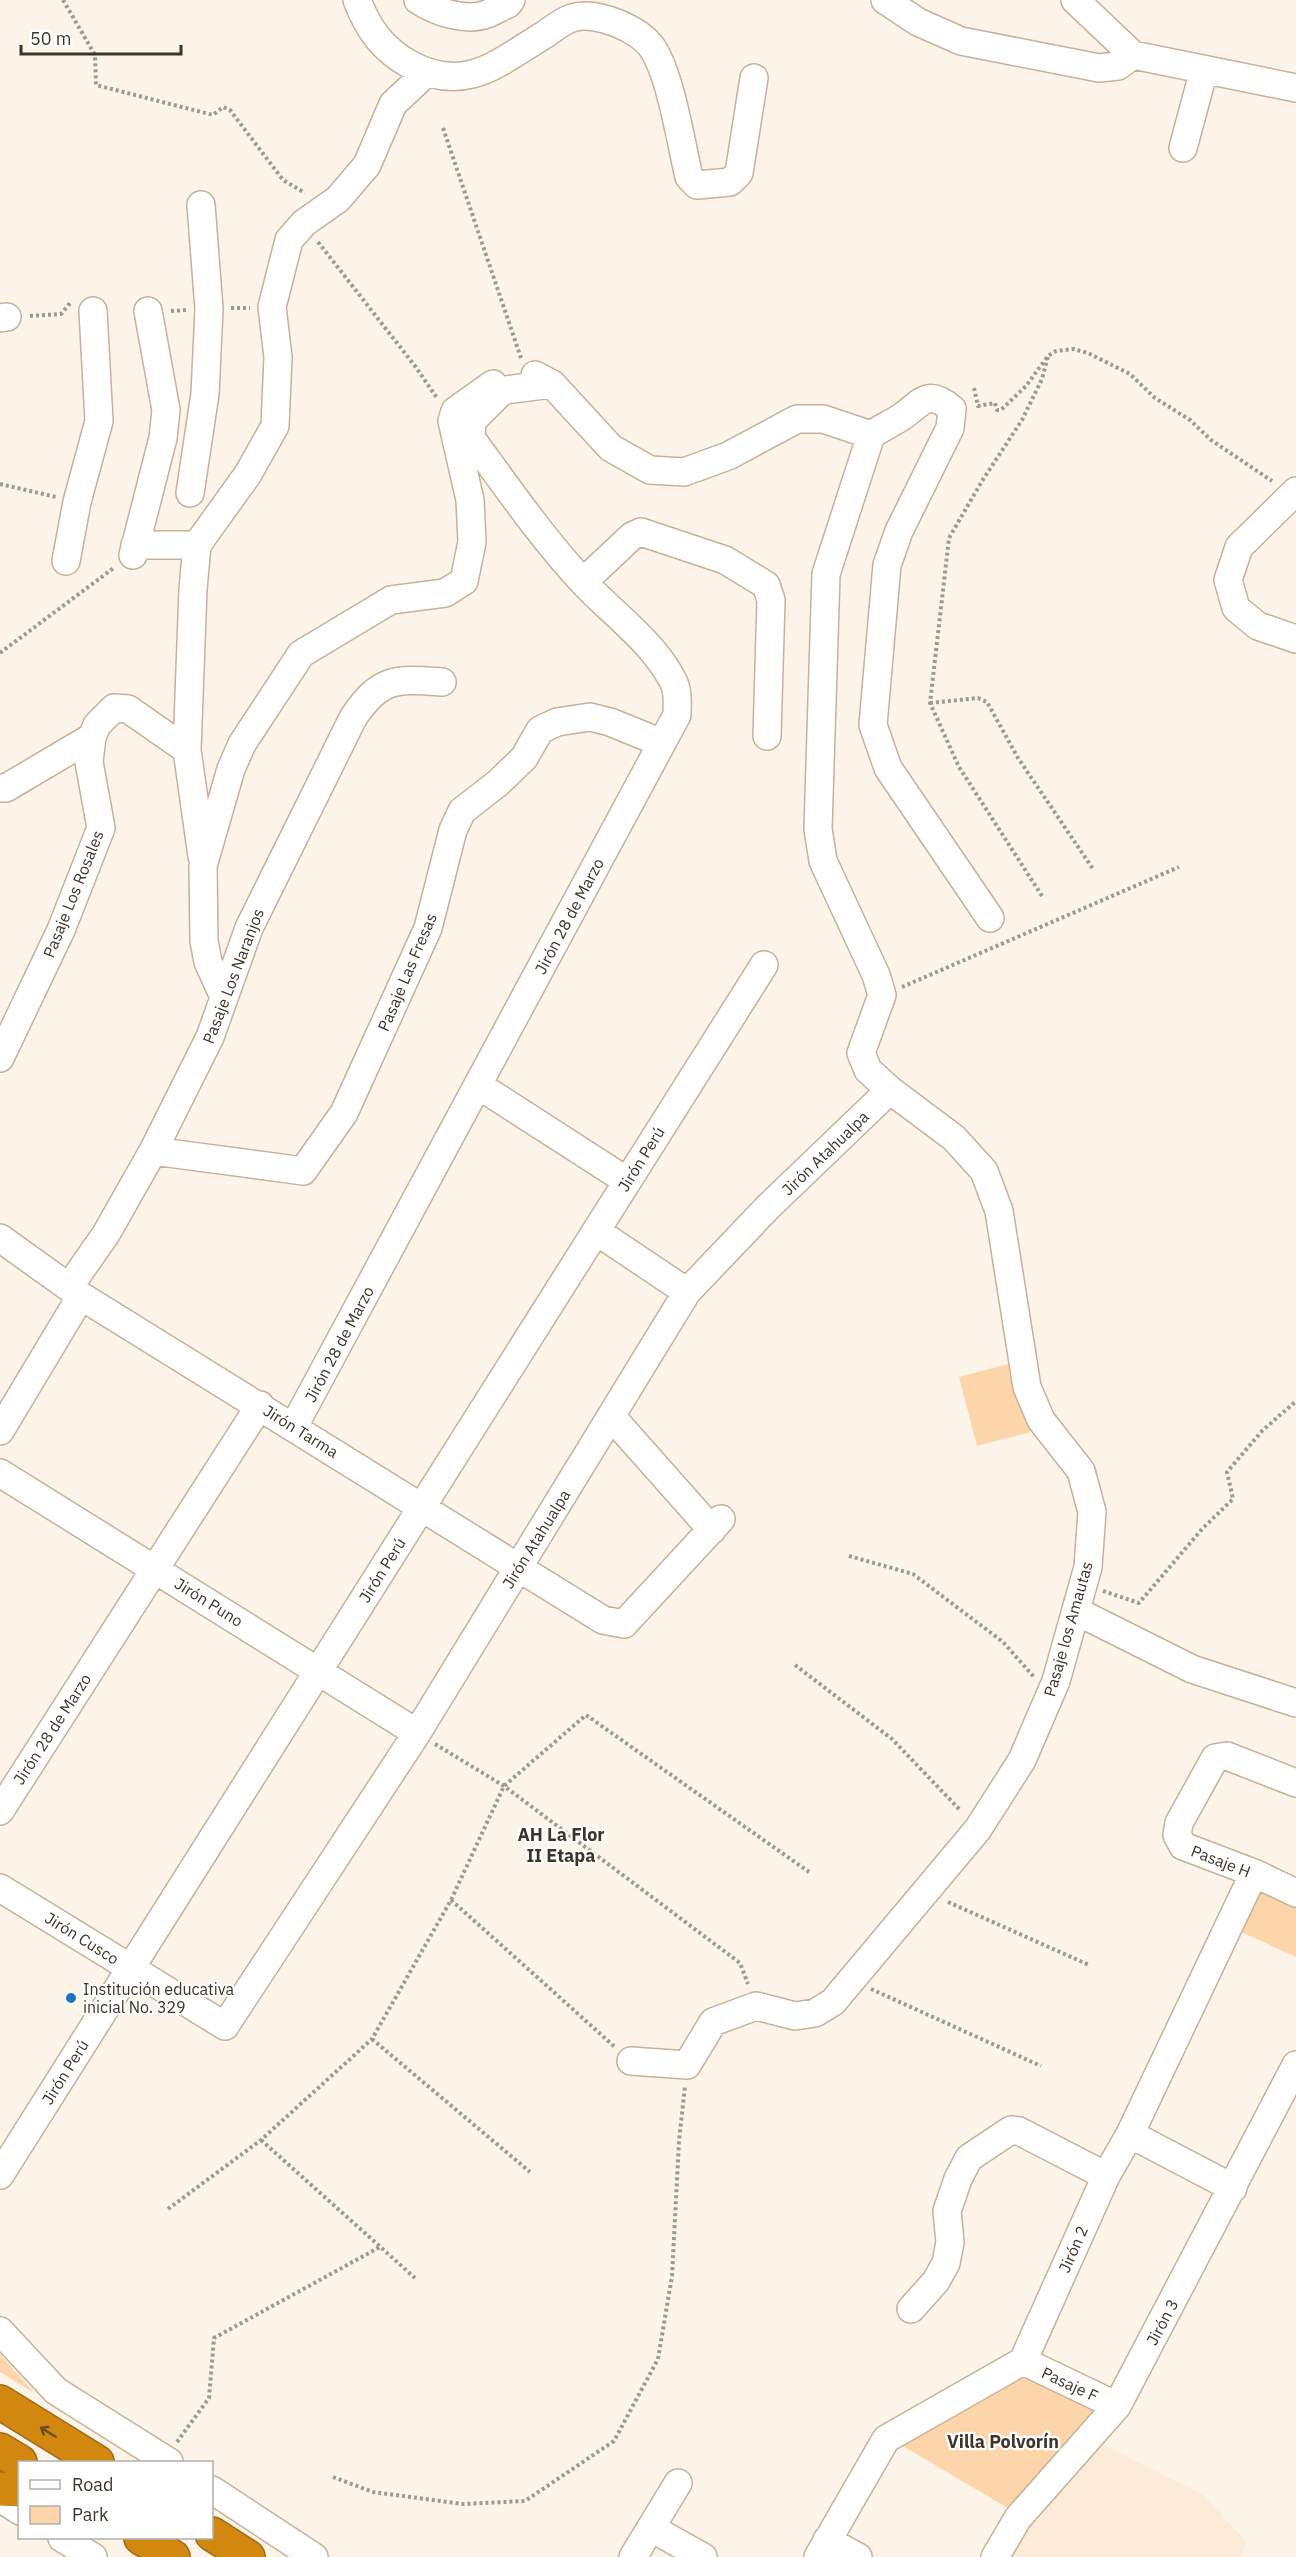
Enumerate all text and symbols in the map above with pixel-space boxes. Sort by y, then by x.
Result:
scale bar [21,18,182,56]
text: 50 m [30,27,72,50]
street label: Pasaje Los Rosales [38,827,108,961]
street label: Jirón 28 de Marzo [530,855,608,977]
street label: Pasaje Los Naranjos [198,905,268,1047]
street label: Pasaje Las Fresas [373,910,441,1034]
street label: Jirón Atahualpa [777,1106,873,1199]
street label: Jirón Perú [613,1123,669,1195]
street label: Jirón 28 de Marzo [300,1283,378,1405]
street label: Jirón Tarma [260,1400,343,1462]
street label: Jirón Atahualpa [498,1485,575,1592]
street label: Jirón Perú [354,1534,410,1606]
street label: Pasaje los Amautas [1039,1559,1097,1699]
street label: Jirón Puno [171,1573,247,1631]
street label: Jirón 28 de Marzo [9,1670,95,1788]
district label: AH La Flor II Etapa [517,1823,605,1867]
street label: Pasaje H [1188,1841,1254,1881]
street label: Jirón Cusco [41,1907,123,1969]
place label: Institución educativa inicial No. 329 [83,1979,234,2017]
marker: Institución educativa inicial No. 329 [64,1991,78,2005]
street label: Jirón Perú [37,2036,93,2108]
street label: Jirón 2 [1054,2222,1092,2276]
street label: Jirón 3 [1142,2296,1182,2348]
street label: Pasaje F [1039,2362,1101,2406]
one-way arrow [40,2426,57,2438]
district label: Villa Polvorín [947,2430,1059,2453]
legend [18,2461,213,2539]
text: Road [72,2473,113,2496]
text: Park [72,2503,109,2526]

